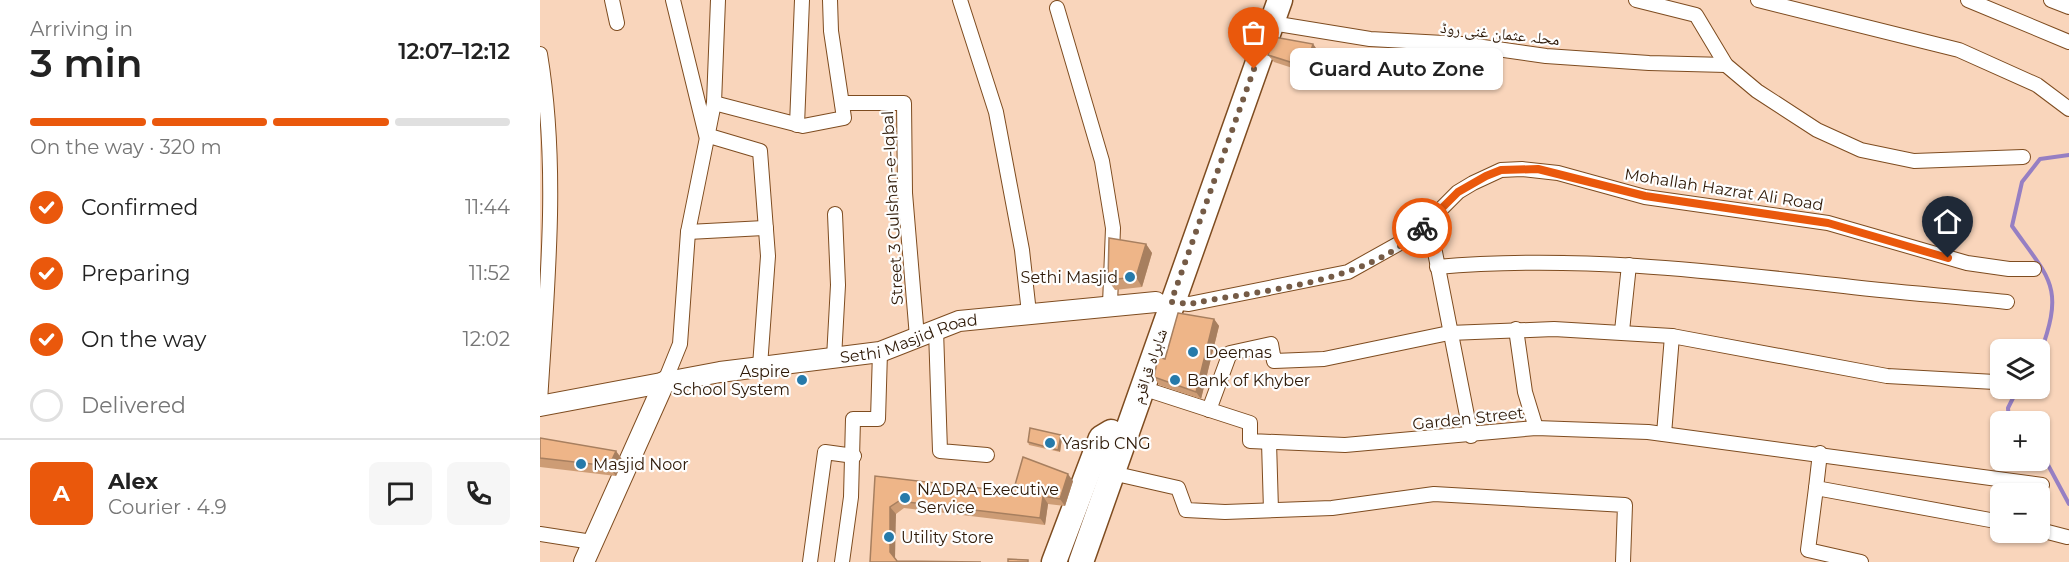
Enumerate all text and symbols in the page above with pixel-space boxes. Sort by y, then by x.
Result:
pin [1228,7,1279,69]
icon: bag [1237,16,1270,49]
text: Arriving in [30,17,133,41]
street label: محلہ عثمان غنی روڈ [1439,18,1561,50]
text: 12:07–12:12 [398,38,510,65]
text: 3 min [30,39,143,87]
callout: Guard Auto Zone [1290,48,1503,90]
text: Guard Auto Zone [1309,57,1484,81]
street label: Street 3 Gulshan-e-Iqbal [878,110,907,306]
text: On the way · 320 m [30,135,222,159]
street label: Mohallah Hazrat Ali Road [1623,164,1825,215]
icon: check [30,191,63,224]
text: Confirmed [81,194,198,221]
text: 11:44 [465,195,510,219]
pin [1922,196,1973,258]
courier [1392,198,1452,258]
icon: home [1931,205,1964,238]
icon: bike [1406,212,1439,245]
icon: check [30,257,63,290]
text: Preparing [81,260,190,287]
text: 11:52 [469,261,510,285]
place label: Sethi Masjid [1021,268,1118,287]
marker: Sethi Masjid [1123,270,1137,284]
street label: Sethi Masjid Road [839,310,978,367]
icon: check [30,323,63,356]
text: On the way [81,326,206,353]
street label: شاہراہ قراقرم [1128,326,1172,406]
text: 12:02 [463,327,510,351]
map controls [1990,339,2050,543]
button: layers [1990,339,2050,399]
place label: Deemas [1205,343,1272,362]
marker: Deemas [1186,345,1200,359]
place label: Aspire School System [673,362,790,399]
place label: Bank of Khyber [1187,371,1310,390]
marker: Aspire School System [795,373,809,387]
marker: Bank of Khyber [1168,373,1182,387]
text: Delivered [81,392,186,419]
street label: Garden Street [1411,403,1525,434]
button: + [1990,411,2050,471]
place label: Yasrib CNG [1062,434,1151,453]
marker: Yasrib CNG [1043,436,1057,450]
place label: Masjid Noor [593,455,689,474]
marker: Masjid Noor [574,457,588,471]
button: chat [369,462,432,525]
button: phone [447,462,510,525]
text: Alex [108,468,158,495]
text: A [53,480,70,507]
place label: NADRA Executive Service [917,480,1059,517]
button: − [1990,483,2050,543]
marker: NADRA Executive Service [898,491,912,505]
text: Courier · 4.9 [108,495,227,519]
place label: Utility Store [901,528,994,547]
marker: Utility Store [882,530,896,544]

